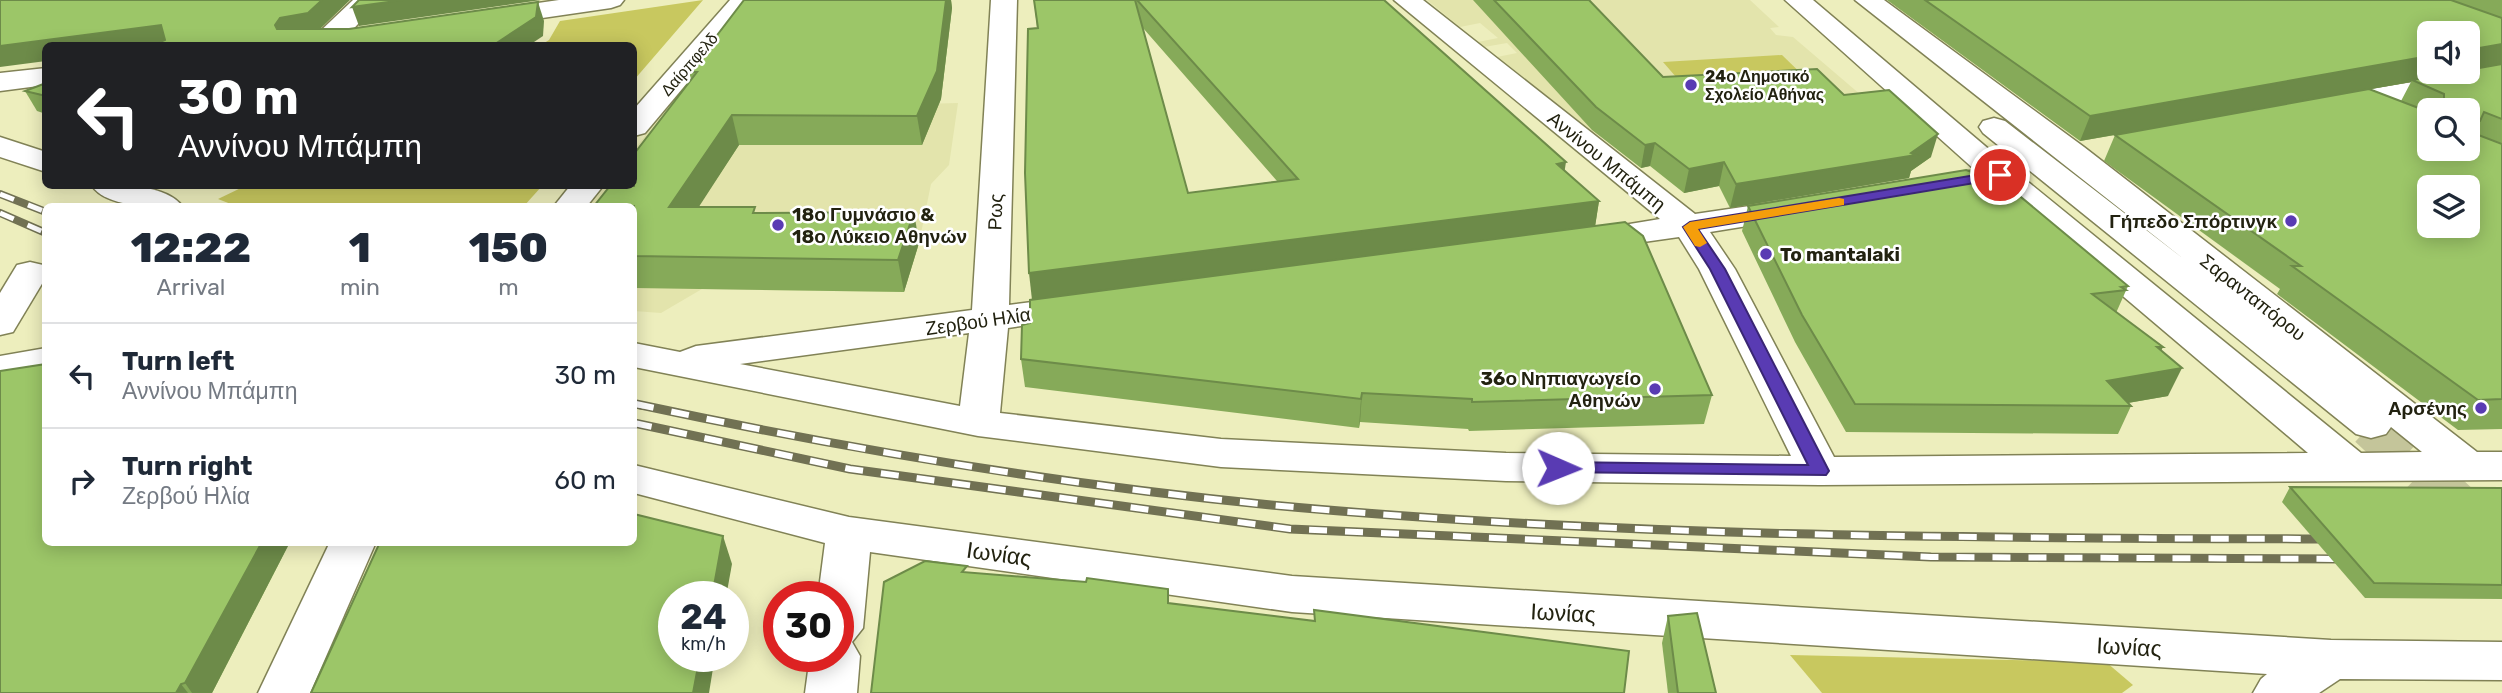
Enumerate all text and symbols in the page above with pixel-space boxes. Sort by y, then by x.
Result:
map controls [2417,21,2480,238]
button: sound [2417,21,2480,84]
street label: Δαίρπφελδ [657,29,722,100]
place label: 24ο Δημοτικό Σχολείο Αθήνας [1705,67,1824,104]
text: 30 m [178,68,299,126]
icon: left [63,70,154,161]
marker: 24ο Δημοτικό Σχολείο Αθήνας [1683,77,1699,93]
button: search [2417,98,2480,161]
street label: Αννίνου Μπάμπη [1543,107,1670,216]
text: Αννίνου Μπάμπη [178,127,422,165]
pin [1970,145,2030,205]
icon: arrive [1981,156,2019,194]
button: layers [2417,175,2480,238]
street label: Ρως [983,193,1008,231]
place label: 18ο Γυμνάσιο & 18ο Λύκειο Αθηνών [792,203,967,248]
place label: Γήπεδο Σπόρτινγκ [2109,210,2277,233]
marker: Γήπεδο Σπόρτινγκ [2283,213,2299,229]
marker: 18ο Γυμνάσιο & 18ο Λύκειο Αθηνών [770,217,786,233]
text: 12:22 [131,223,251,273]
text: 1 [349,223,371,273]
text: 150 [469,223,548,273]
place label: To mantalaki [1780,243,1900,266]
marker: To mantalaki [1758,246,1774,262]
street label: Σαρανταπόρου [2195,249,2310,346]
text: Arrival [156,273,225,301]
text: min [340,273,380,301]
text: m [498,273,519,301]
street label: Ζερβού Ηλία [924,303,1032,340]
text: Turn left [122,346,234,377]
icon: left [63,357,101,395]
text: 30 m [554,360,616,391]
place label: 36ο Νηπιαγωγείο Αθηνών [1481,367,1641,412]
text: Αννίνου Μπάμπη [122,377,297,405]
marker: 36ο Νηπιαγωγείο Αθηνών [1647,381,1663,397]
place label: Αρσένης [2388,397,2467,420]
marker: Αρσένης [2473,400,2489,416]
position arrow [1521,431,1595,505]
text: Turn right [122,451,252,482]
icon: right [63,462,101,500]
text: 60 m [554,465,616,496]
text: Ζερβού Ηλία [122,482,250,510]
street label: Ιωνίας [965,536,1033,572]
speed limit sign: 30 [763,581,854,672]
text: 24 [680,596,727,638]
street label: Ιωνίας [1530,597,1596,629]
street label: Ιωνίας [2096,631,2162,663]
text: km/h [681,633,726,655]

